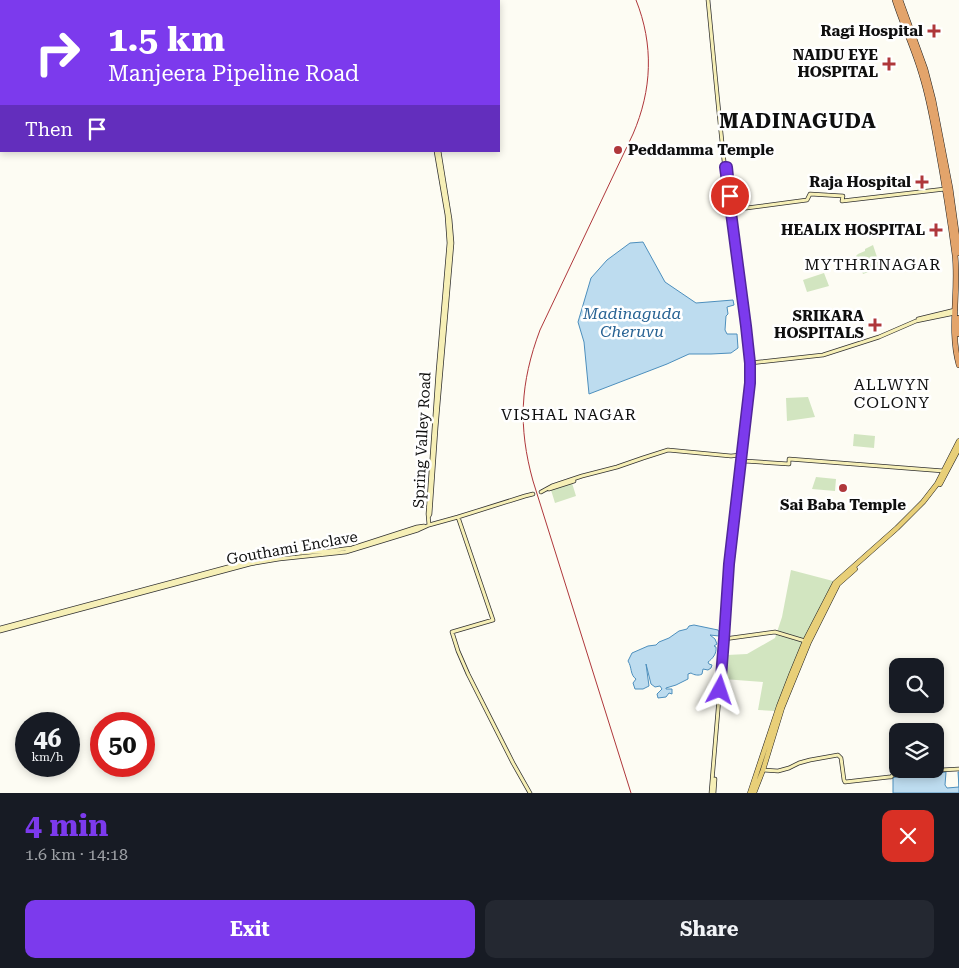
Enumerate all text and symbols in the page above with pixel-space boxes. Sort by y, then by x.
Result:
text: 1.5 km [108,19,225,60]
icon: right [25,20,90,85]
place label: Ragi Hospital [821,22,923,40]
marker: Ragi Hospital [927,24,941,38]
place label: NAIDU EYE HOSPITAL [793,46,878,81]
marker: NAIDU EYE HOSPITAL [882,57,896,71]
text: Manjeera Pipeline Road [108,61,359,86]
district label: MADINAGUDA [719,109,877,133]
icon: arrive [83,115,111,143]
text: Then [25,118,73,141]
place label: Peddamma Temple [628,141,774,159]
marker: Peddamma Temple [612,144,624,156]
place label: Raja Hospital [809,173,911,191]
pin [709,175,751,217]
marker: Raja Hospital [915,175,929,189]
icon: arrive [716,182,744,210]
place label: HEALIX HOSPITAL [781,221,925,239]
marker: HEALIX HOSPITAL [929,223,943,237]
district label: MYTHRINAGAR [805,255,941,274]
water label: Madinaguda Cheruvu [582,304,681,341]
place label: SRIKARA HOSPITALS [774,307,865,342]
marker: SRIKARA HOSPITALS [868,318,882,332]
street label: Spring Valley Road [409,371,435,509]
district label: ALLWYN COLONY [854,375,930,412]
district label: VISHAL NAGAR [501,405,637,424]
marker: Sai Baba Temple [837,482,849,494]
place label: Sai Baba Temple [780,496,906,514]
street label: Gouthami Enclave [225,528,359,568]
map controls [889,658,944,778]
button: search [889,658,944,713]
position arrow [693,663,745,715]
speed limit sign: 50 [90,712,155,777]
button: layers [889,723,944,778]
text: 46 [33,724,62,753]
text: km/h [31,750,64,764]
text: 4 min [25,808,108,843]
button: close [882,810,934,862]
text: 1.6 km · 14:18 [25,845,128,864]
button: Exit [25,900,475,958]
button: Share [485,900,934,958]

